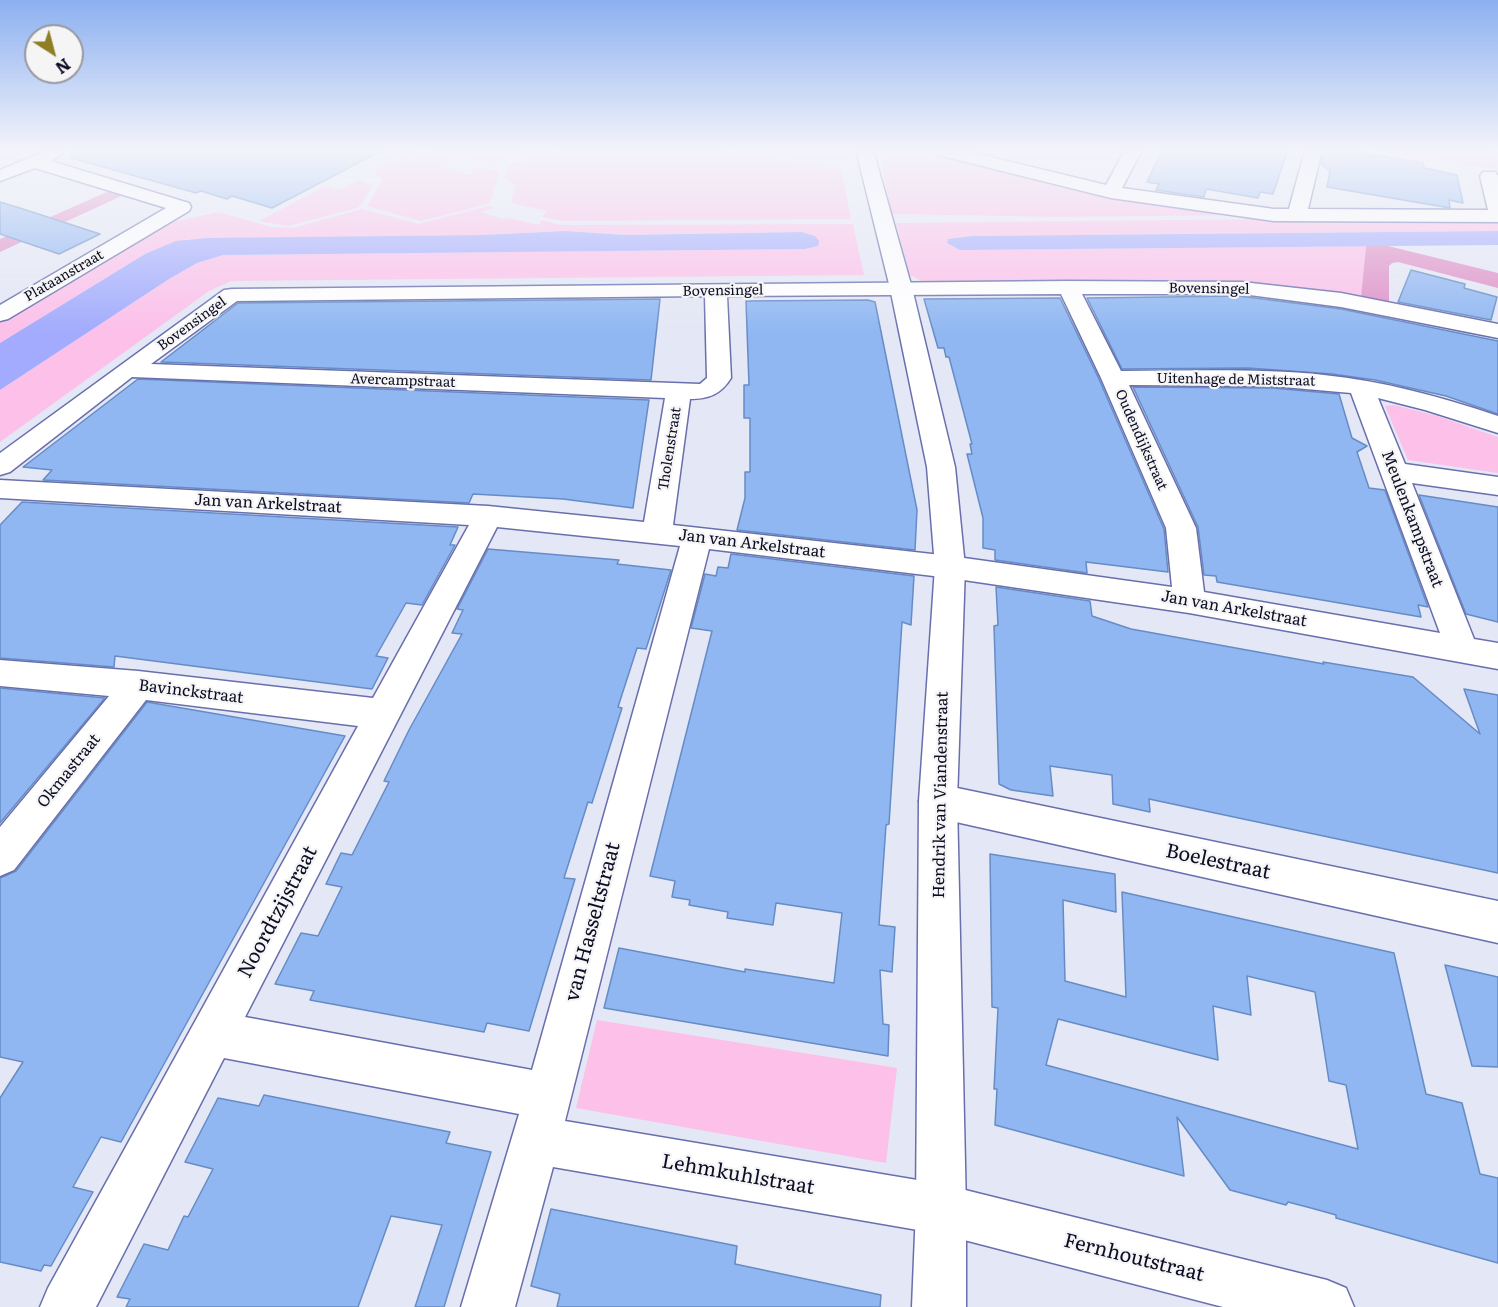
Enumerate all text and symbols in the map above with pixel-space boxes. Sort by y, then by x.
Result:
north arrow [24,24,84,84]
text: N [51,53,76,81]
street label: Plataanstraat [22,247,106,305]
street label: Bovensingel [1168,280,1250,298]
street label: Bovensingel [682,282,764,300]
street label: Bovensingel [154,293,230,355]
street label: Uitenhage de Miststraat [1156,370,1316,390]
street label: Avercampstraat [350,371,456,391]
street label: Oudendijkstraat [1111,387,1171,493]
street label: Tholenstraat [655,406,685,492]
street label: Meulenkampstraat [1377,448,1447,590]
street label: Jan van Arkelstraat [194,491,342,517]
street label: Jan van Arkelstraat [678,525,826,563]
street label: Jan van Arkelstraat [1160,587,1308,631]
street label: Bavinckstraat [137,676,245,708]
street label: Hendrik van Viandenstraat [930,691,952,899]
street label: Okmastraat [33,730,105,812]
street label: Boelestraat [1163,839,1273,885]
street label: van Hasseltstraat [560,840,626,1004]
street label: Noordtzijstraat [233,842,323,982]
street label: Lehmkuhlstraat [660,1150,816,1200]
street label: Fernhoutstraat [1061,1229,1207,1287]

